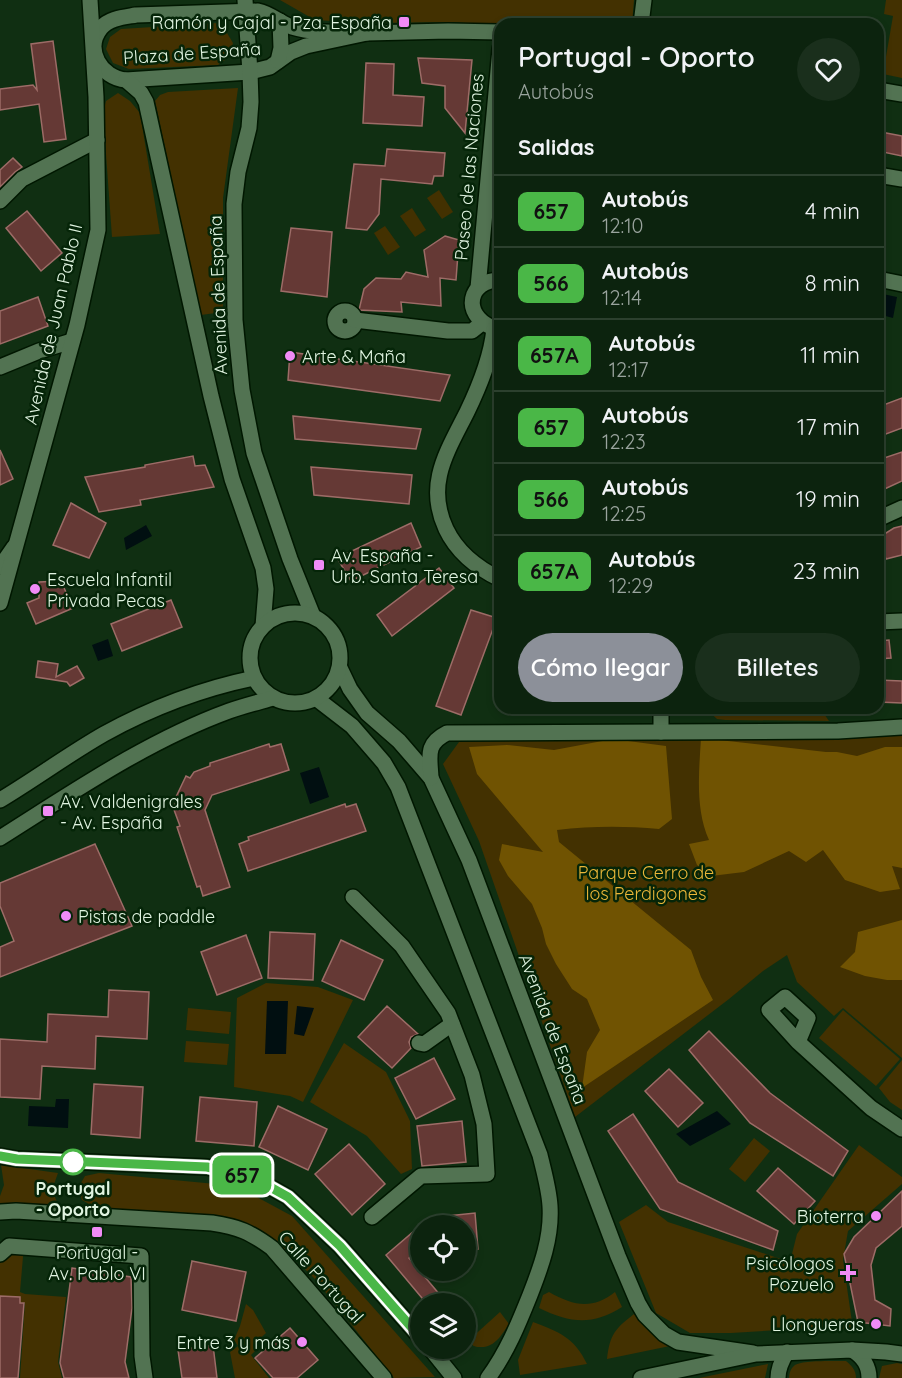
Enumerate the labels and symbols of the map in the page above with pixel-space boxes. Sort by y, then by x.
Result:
place label: Ramón y Cajal - Pza. España [152,11,392,34]
marker: Ramón y Cajal - Pza. España [397,15,411,29]
street label: Plaza de España [122,37,262,69]
street label: Paseo de las Naciones [449,73,489,261]
street label: Avenida de España [204,215,232,375]
street label: Avenida de Juan Pablo II [19,221,87,427]
place label: Arte & Maña [302,345,406,368]
marker: Arte & Maña [283,349,297,363]
place label: Av. España - Urb. Santa Teresa [331,544,478,588]
marker: Av. España - Urb. Santa Teresa [312,558,326,572]
place label: Escuela Infantil Privada Pecas [47,568,172,612]
marker: Escuela Infantil Privada Pecas [28,582,42,596]
place label: Av. Valdenigrales - Av. España [60,790,202,834]
marker: Av. Valdenigrales - Av. España [41,804,55,818]
park label: Parque Cerro de los Perdigones [578,861,714,905]
place label: Pistas de paddle [78,905,215,928]
marker: Pistas de paddle [59,909,73,923]
street label: Avenida de España [514,950,592,1108]
marker: Portugal - Oporto [60,1149,86,1175]
line badge: 657 [208,1156,276,1194]
place label: Portugal - Oporto [35,1177,111,1221]
place label: Bioterra [797,1205,864,1228]
marker: Bioterra [869,1209,883,1223]
marker: Portugal - Av. Pablo VI [90,1225,104,1239]
street label: Calle Portugal [273,1226,369,1328]
place label: Portugal - Av. Pablo VI [48,1241,146,1285]
place label: Psicólogos Pozuelo [746,1252,834,1296]
marker: Psicólogos Pozuelo [839,1264,857,1282]
place label: Llongueras [772,1313,864,1336]
marker: Llongueras [869,1317,883,1331]
place label: Entre 3 y más [176,1331,290,1354]
marker: Entre 3 y más [295,1335,309,1349]

